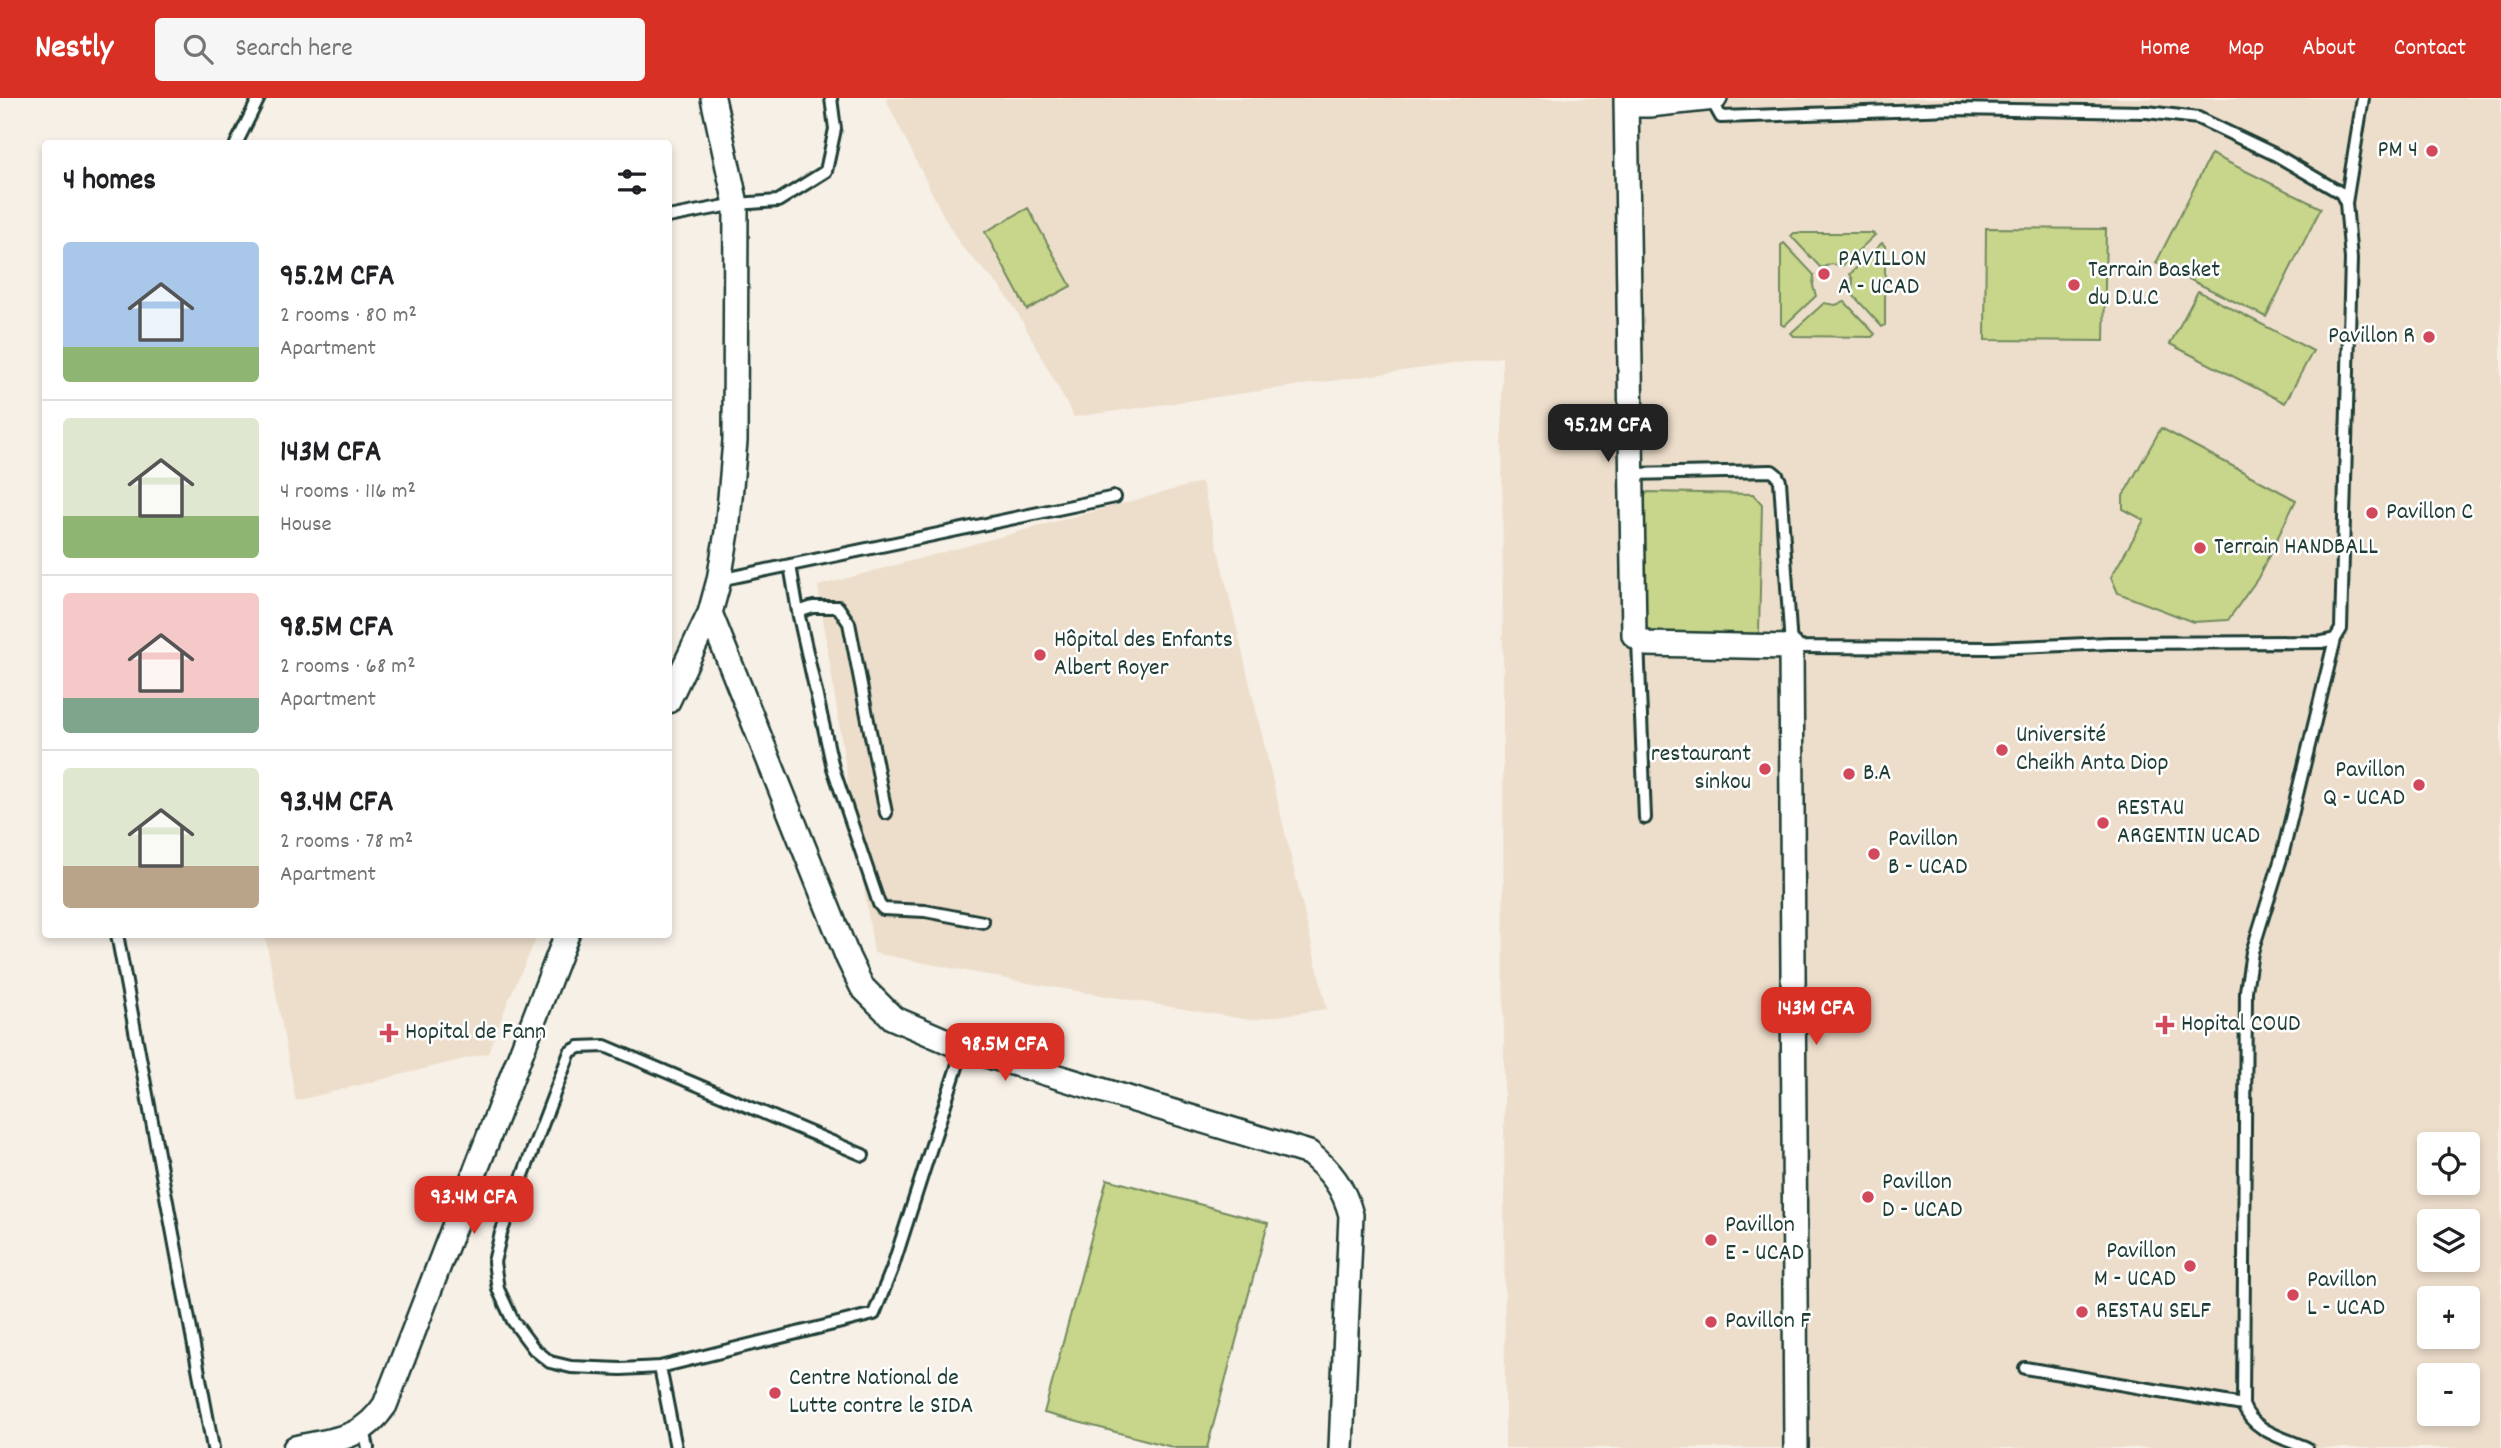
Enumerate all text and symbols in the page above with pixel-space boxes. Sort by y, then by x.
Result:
search box [155,18,645,81]
text: Nestly [35,26,113,73]
icon: search [179,30,217,68]
text: Search here [235,31,353,68]
text: Home [2140,32,2190,66]
text: Map [2228,32,2264,66]
text: About [2302,32,2356,66]
text: Contact [2394,32,2466,66]
place label: PM 4 [2378,134,2418,168]
marker: PM 4 [2424,143,2440,159]
text: 4 homes [63,161,156,204]
icon: filters [613,163,651,201]
place label: PAVILLON A - UCAD [1838,243,1926,305]
place label: Terrain Basket du D.U.C [2088,254,2220,316]
text: 95.2M CFA [280,257,395,300]
marker: PAVILLON A - UCAD [1816,266,1832,282]
icon: home [119,270,203,354]
marker: Terrain Basket du D.U.C [2066,277,2082,293]
text: 2 rooms · 80 m² [280,300,417,333]
place label: Pavillon R [2328,320,2415,354]
marker: Pavillon R [2421,329,2437,345]
text: Apartment [280,333,376,366]
pin: 95.2M CFA [1528,404,1688,464]
text: 95.2M CFA [1564,410,1652,443]
text: 143M CFA [280,433,381,476]
icon: home [119,446,203,530]
text: 4 rooms · 116 m² [280,476,416,509]
place label: Pavillon C [2386,496,2473,530]
marker: Pavillon C [2364,505,2380,521]
text: House [280,509,332,542]
place label: Terrain HANDBALL [2214,531,2378,565]
marker: Terrain HANDBALL [2192,540,2208,556]
text: 98.5M CFA [280,608,394,651]
icon: home [119,621,203,705]
place label: Hôpital des Enfants Albert Royer [1054,624,1233,686]
marker: Hôpital des Enfants Albert Royer [1032,647,1048,663]
text: 2 rooms · 68 m² [280,651,416,684]
text: Apartment [280,684,376,717]
place label: Université Cheikh Anta Diop [2016,719,2168,781]
place label: restaurant sinkou [1651,738,1751,800]
marker: Université Cheikh Anta Diop [1994,742,2010,758]
place label: Pavillon Q - UCAD [2323,754,2405,816]
place label: B.A [1863,757,1891,791]
marker: restaurant sinkou [1757,761,1773,777]
marker: B.A [1841,766,1857,782]
marker: Pavillon Q - UCAD [2411,777,2427,793]
text: 93.4M CFA [280,783,394,826]
place label: RESTAU ARGENTIN UCAD [2117,792,2260,854]
icon: home [119,796,203,880]
marker: RESTAU ARGENTIN UCAD [2095,815,2111,831]
place label: Pavillon B - UCAD [1888,823,1968,885]
text: 2 rooms · 78 m² [280,826,413,859]
marker: Pavillon B - UCAD [1866,846,1882,862]
text: Apartment [280,859,376,892]
pin: 143M CFA [1744,988,1888,1047]
text: 143M CFA [1777,993,1855,1026]
place label: Hopital COUD [2181,1008,2300,1042]
marker: Hopital COUD [2155,1015,2175,1035]
place label: Hopital de Fann [405,1016,546,1050]
marker: Hopital de Fann [379,1023,399,1043]
pin: 98.5M CFA [925,1024,1085,1083]
text: 98.5M CFA [961,1029,1049,1062]
map controls [2417,1132,2480,1426]
button: locate [2417,1132,2480,1195]
place label: Pavillon D - UCAD [1882,1166,1963,1228]
pin: 93.4M CFA [394,1176,554,1236]
text: 93.4M CFA [430,1182,518,1215]
marker: Pavillon D - UCAD [1860,1189,1876,1205]
place label: Pavillon E - UCAD [1725,1209,1804,1271]
button: layers [2417,1209,2480,1272]
marker: Pavillon E - UCAD [1703,1232,1719,1248]
place label: Pavillon M - UCAD [2094,1235,2176,1297]
marker: Pavillon M - UCAD [2182,1258,2198,1274]
place label: Pavillon L - UCAD [2307,1264,2385,1326]
button: + [2417,1286,2480,1349]
marker: Pavillon L - UCAD [2285,1287,2301,1303]
place label: RESTAU SELF [2096,1295,2211,1329]
marker: RESTAU SELF [2074,1304,2090,1320]
place label: Pavillon F [1725,1305,1811,1339]
marker: Pavillon F [1703,1314,1719,1330]
place label: Centre National de Lutte contre le SIDA [789,1362,973,1424]
button: − [2417,1363,2480,1426]
marker: Centre National de Lutte contre le SIDA [767,1385,783,1401]

